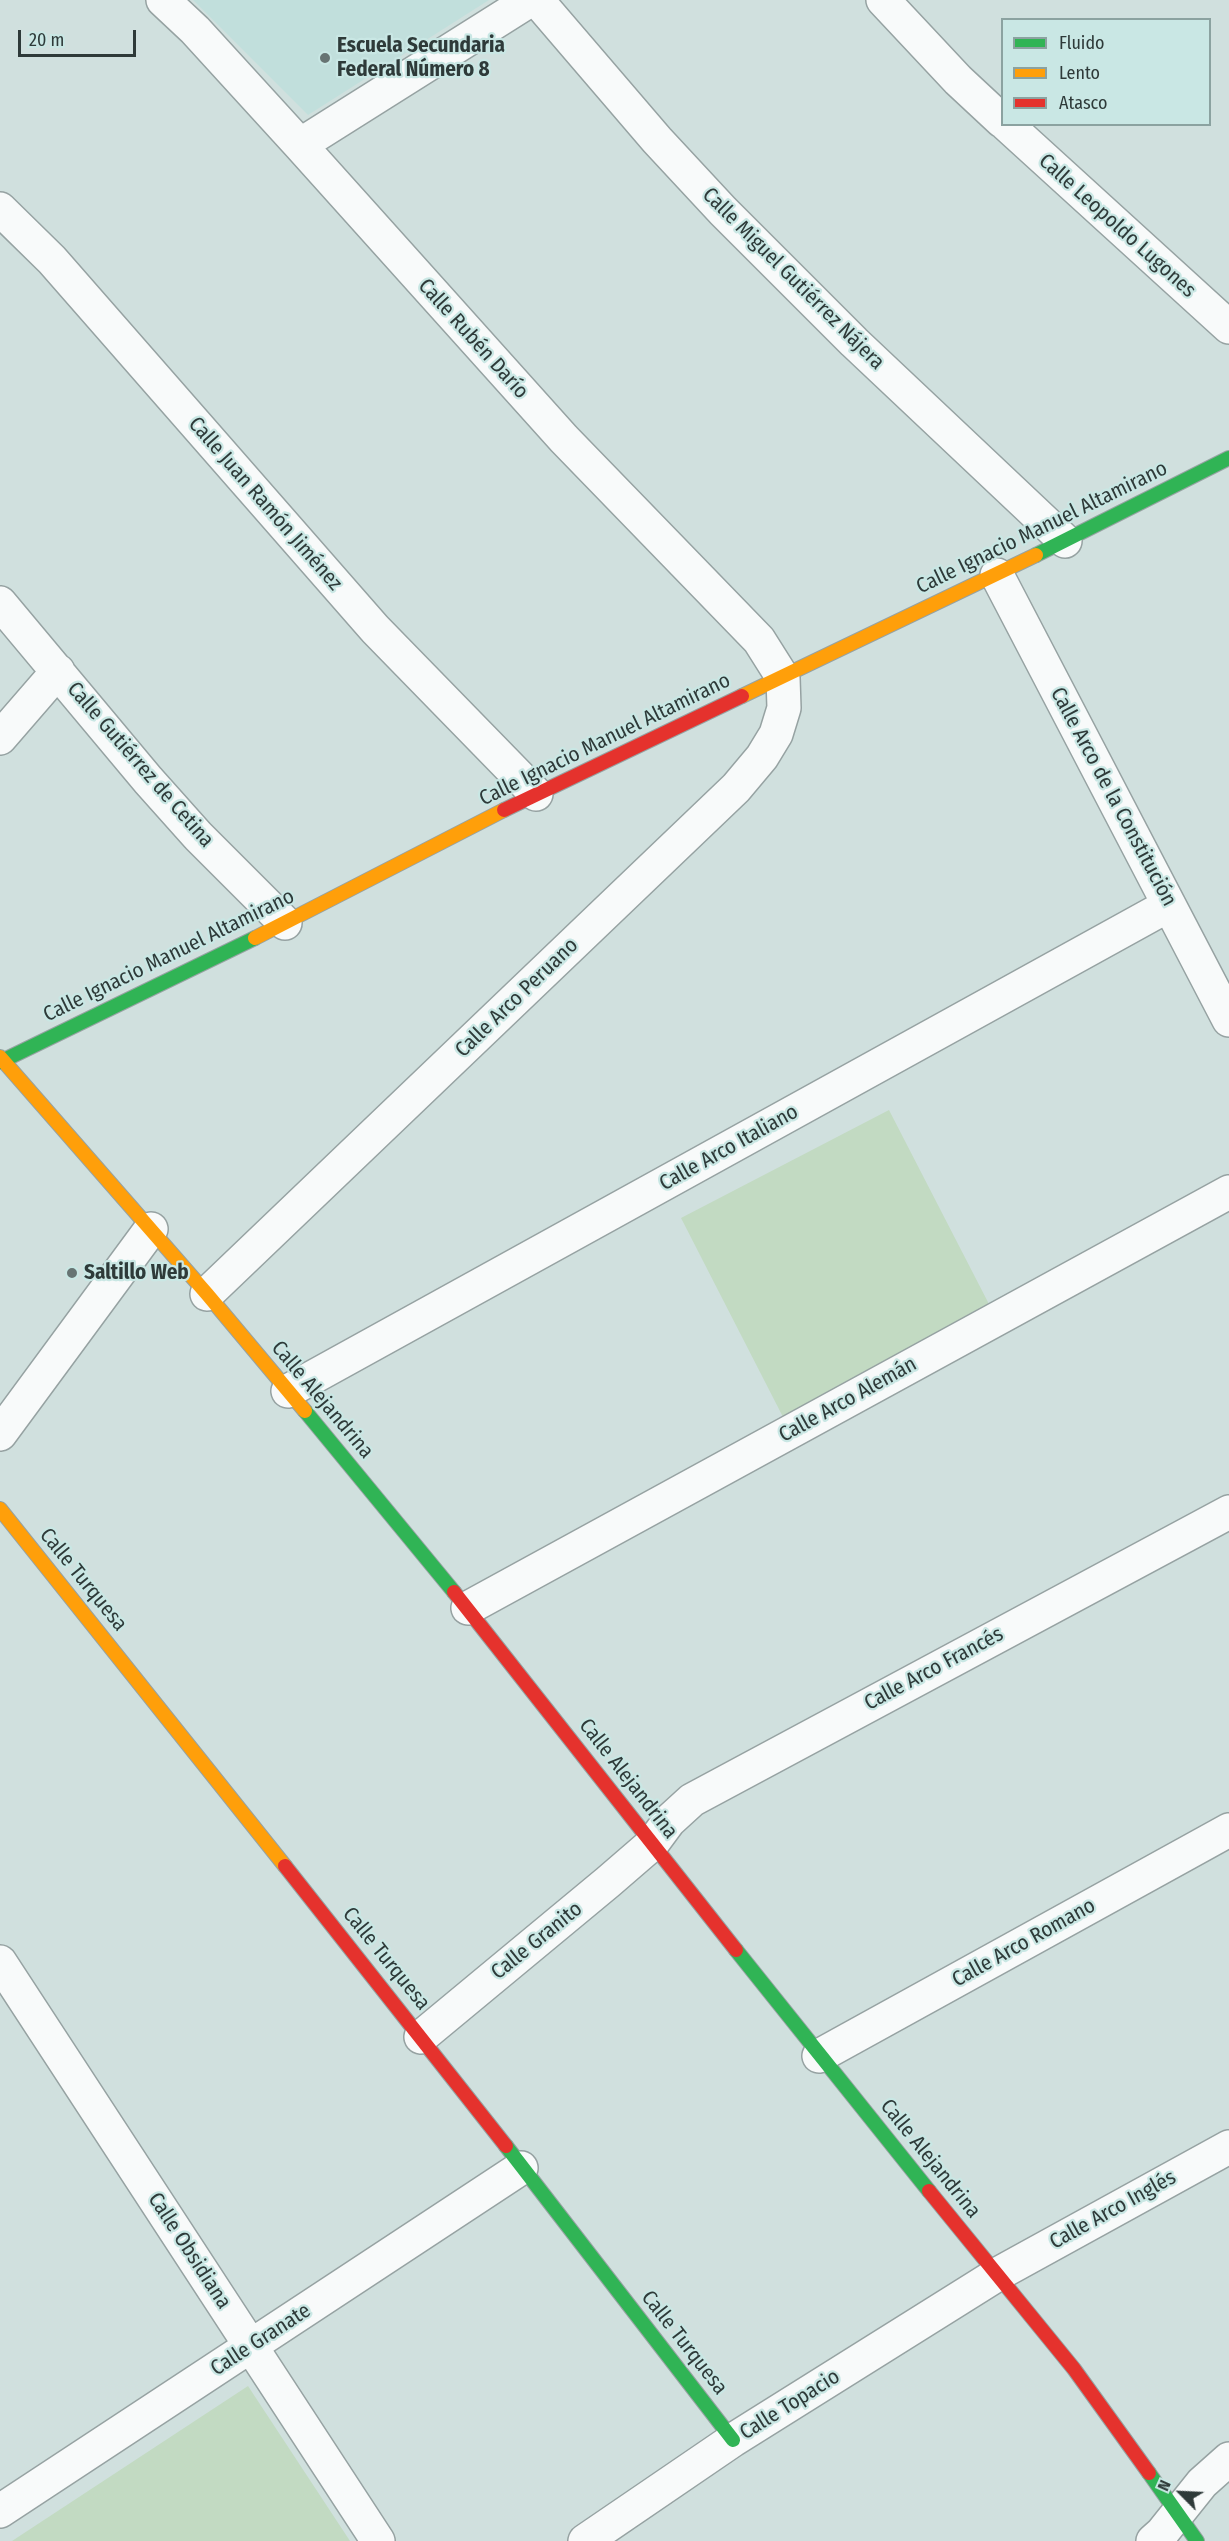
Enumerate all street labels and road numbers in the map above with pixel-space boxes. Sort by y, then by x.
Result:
street label: Calle Leopoldo Lugones [1033,149,1201,303]
street label: Calle Miguel Gutiérrez Nájera [697,183,889,375]
street label: Calle Rubén Darío [413,274,533,404]
street label: Calle Juan Ramón Jiménez [183,412,347,596]
street label: Calle Ignacio Manuel Altamirano [912,456,1172,600]
street label: Calle Ignacio Manuel Altamirano [475,668,735,812]
street label: Calle Gutiérrez de Cetina [61,677,219,853]
street label: Calle Arco de la Constitución [1045,683,1181,911]
street label: Calle Ignacio Manuel Altamirano [39,884,299,1028]
street label: Calle Arco Peruano [450,933,584,1063]
street label: Calle Arco Italiano [655,1099,803,1197]
street label: Calle Alejandrina [266,1336,378,1464]
street label: Calle Arco Alemán [775,1352,921,1448]
street label: Calle Turquesa [34,1523,132,1637]
street label: Calle Arco Francés [860,1622,1008,1716]
street label: Calle Alejandrina [573,1714,683,1844]
street label: Calle Arco Romano [948,1893,1100,1993]
street label: Calle Granito [486,1897,588,1985]
street label: Calle Turquesa [337,1902,435,2016]
street label: Calle Alejandrina [874,2095,986,2223]
street label: Calle Arco Inglés [1045,2165,1181,2255]
street label: Calle Obsidiana [142,2188,236,2314]
street label: Calle Turquesa [636,2286,732,2400]
street label: Calle Granate [206,2298,316,2382]
street label: Calle Topacio [735,2364,845,2446]

